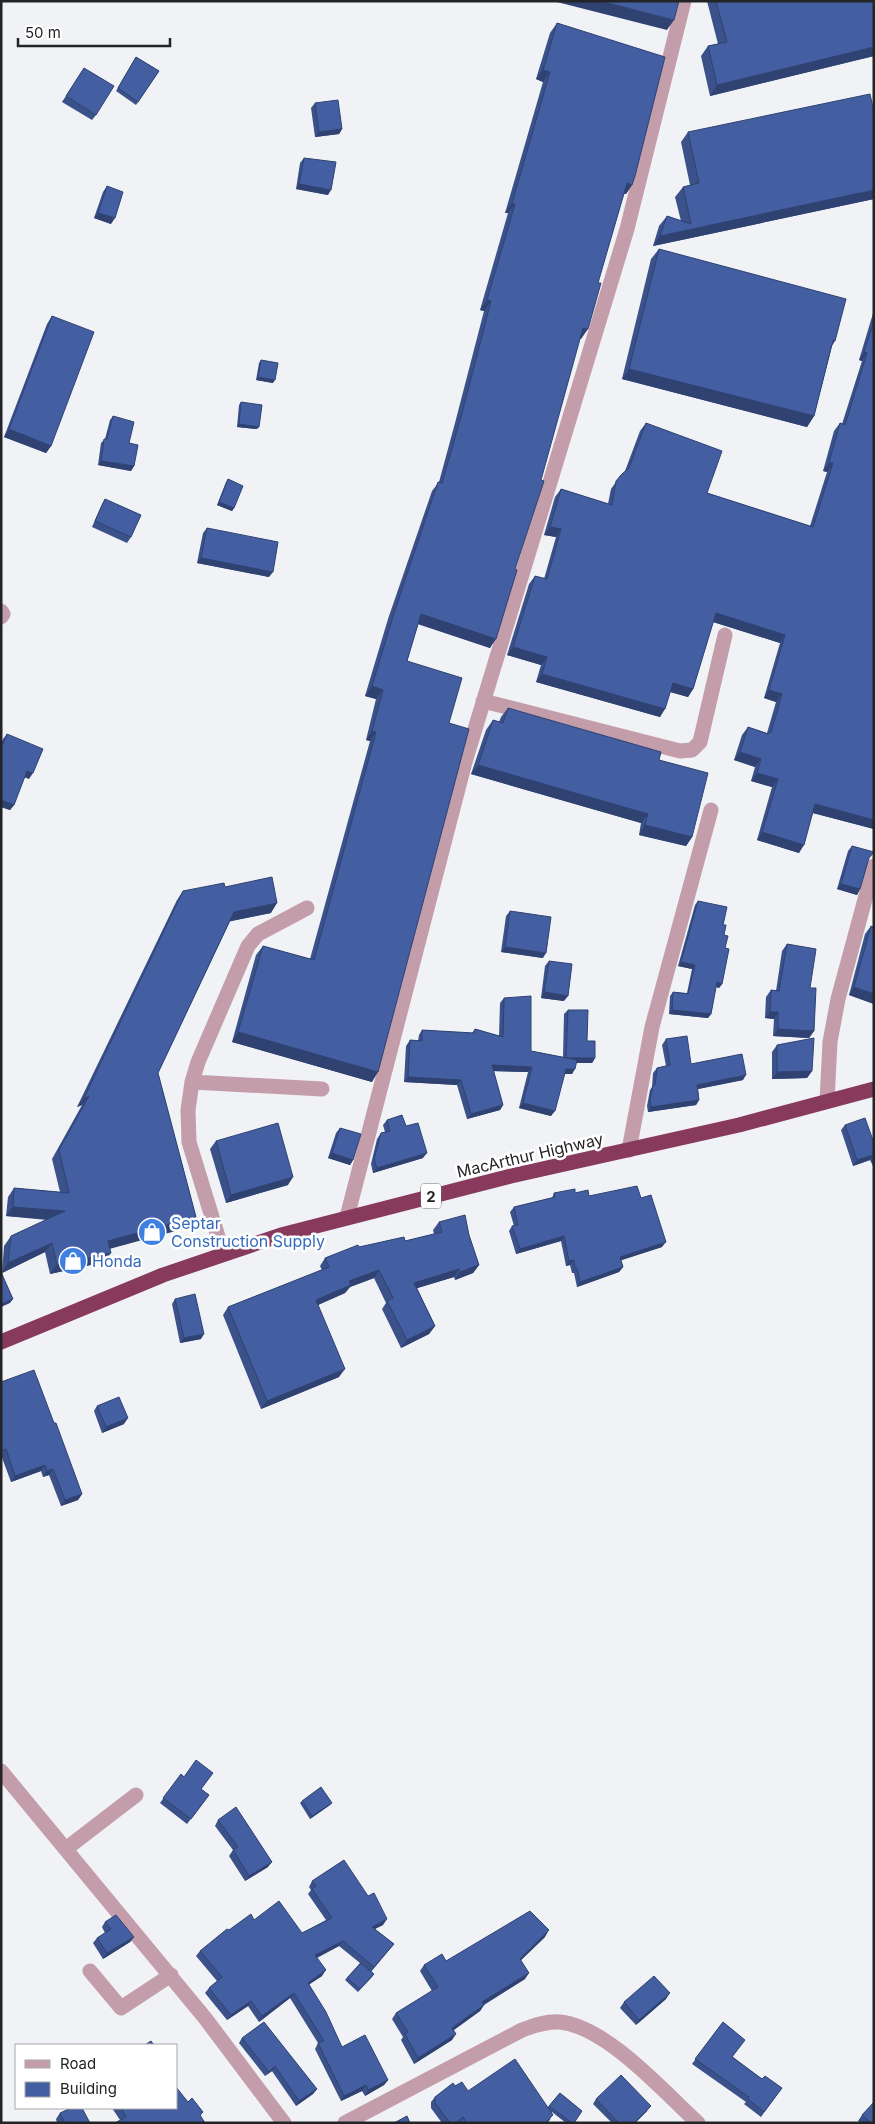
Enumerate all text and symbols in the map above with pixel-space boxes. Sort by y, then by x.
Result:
scale bar [18,15,170,47]
text: 50 m [25,23,61,42]
street label: MacArthur Highway [455,1128,605,1182]
road number: 2 [421,1184,441,1208]
place label: Septar Construction Supply [171,1213,325,1251]
shop icon: Septar Construction Supply [137,1217,167,1247]
shop icon: Honda [58,1246,88,1276]
place label: Honda [92,1251,142,1271]
legend [15,2044,178,2109]
text: Road [60,2054,96,2073]
text: Building [60,2079,117,2098]

